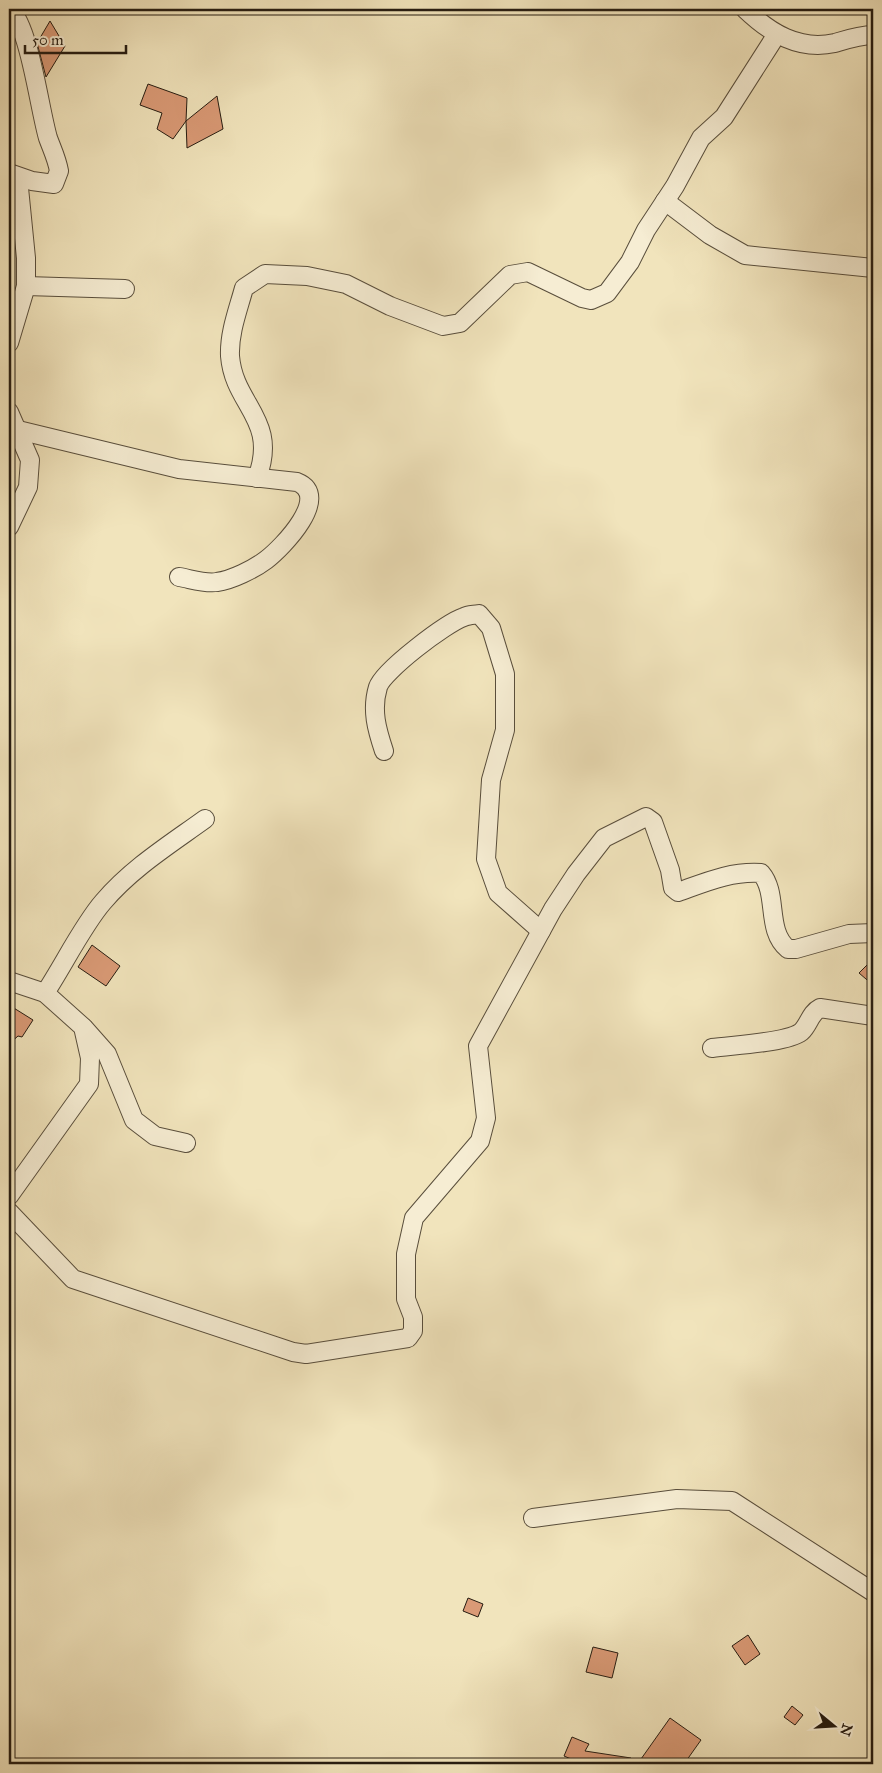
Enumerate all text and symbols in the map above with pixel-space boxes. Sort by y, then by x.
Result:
scale bar [25,22,126,54]
text: 50 m [32,31,64,49]
north arrow [810,1700,860,1750]
text: N [836,1722,856,1738]

